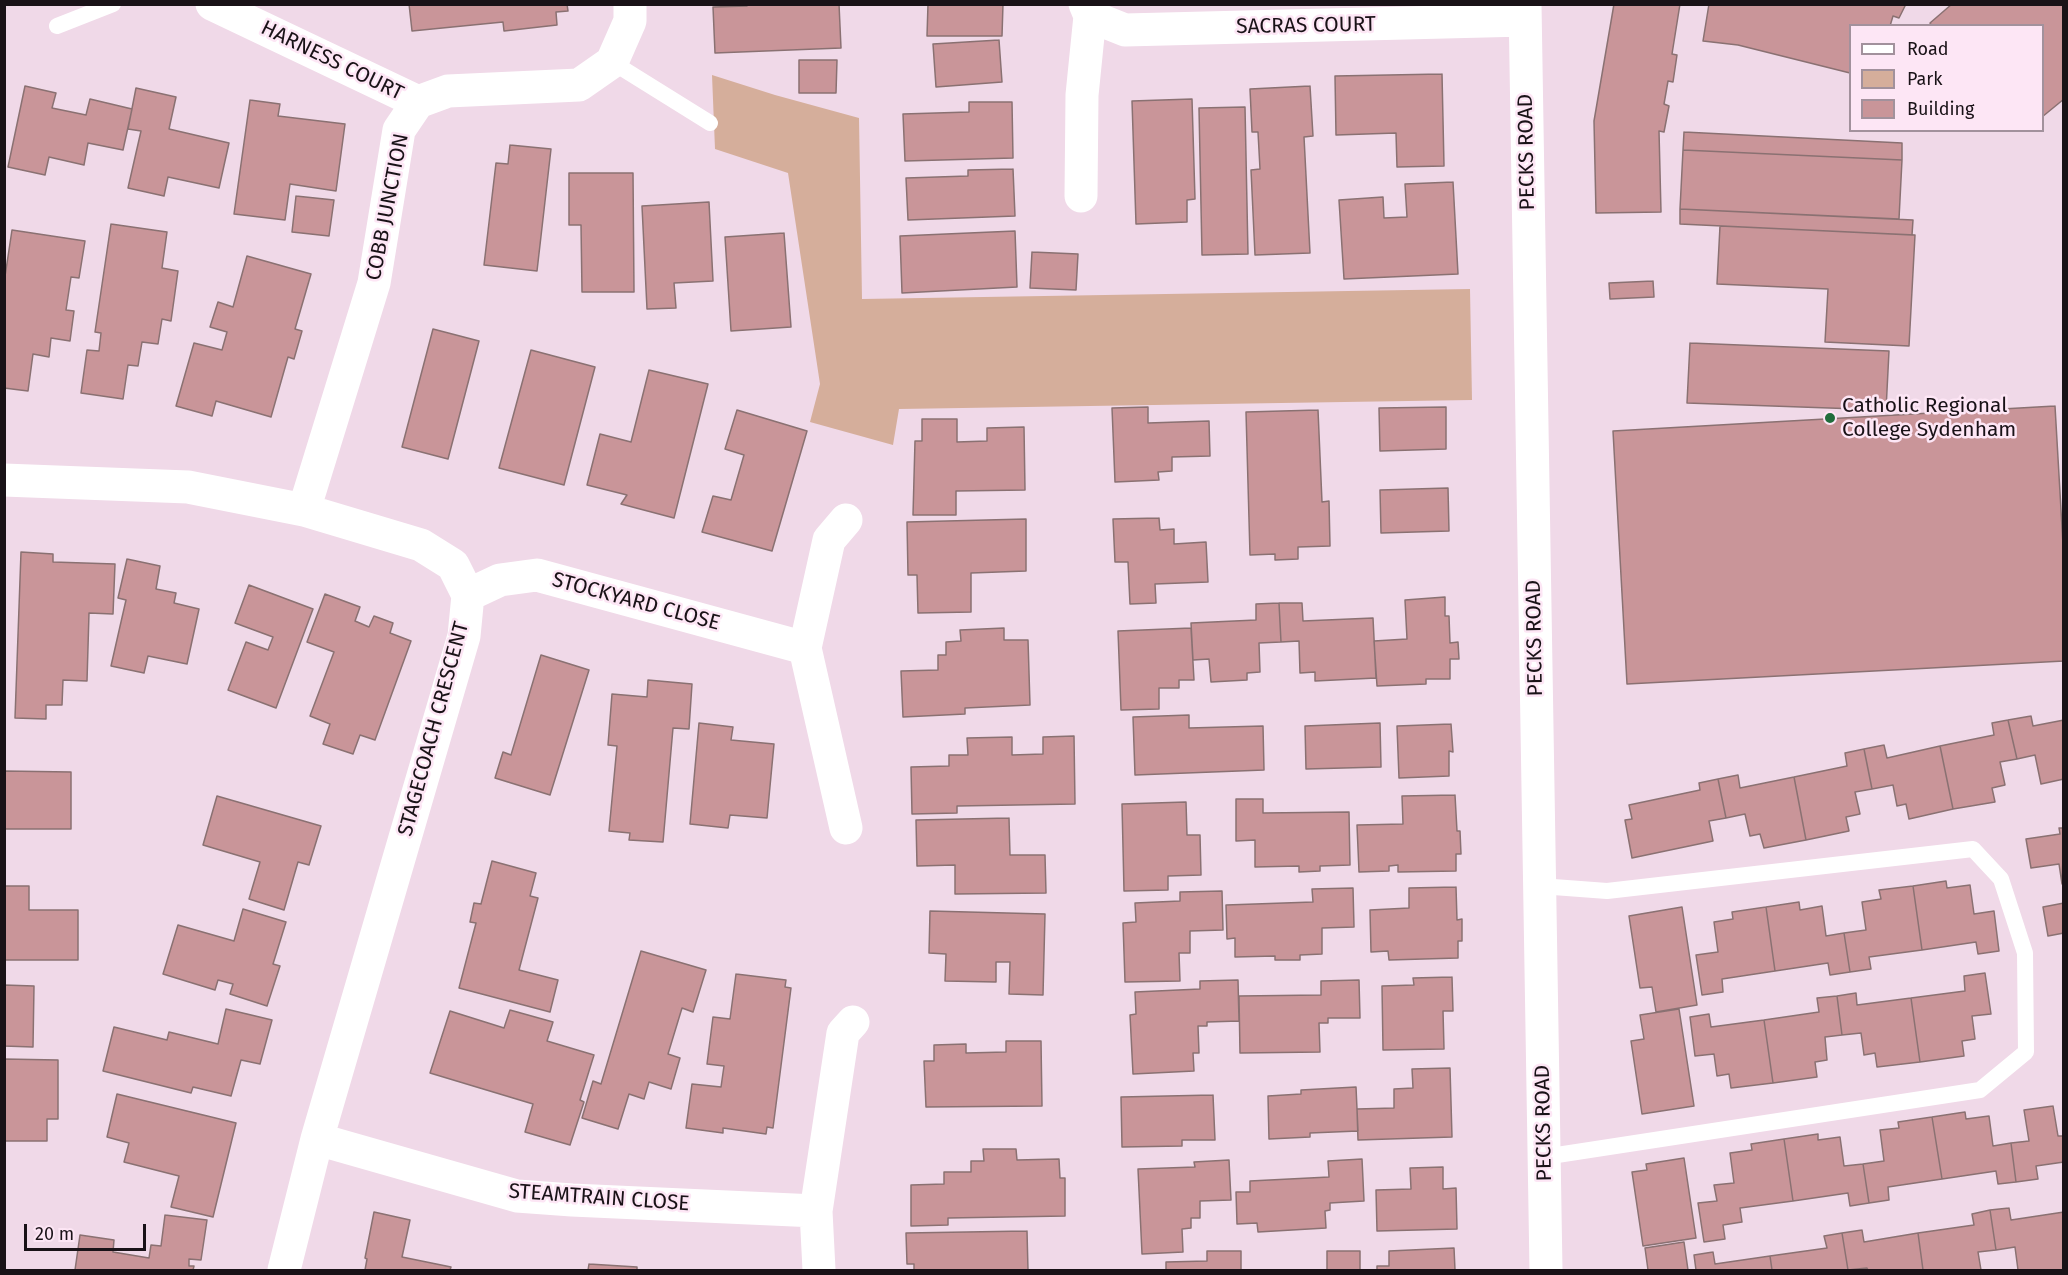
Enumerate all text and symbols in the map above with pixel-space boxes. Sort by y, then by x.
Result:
street label: SACRAS COURT [1236,12,1376,40]
street label: HARNESS COURT [257,16,407,106]
legend [1849,24,2044,132]
text: Road [1907,38,1949,60]
text: Park [1907,68,1942,90]
street label: PECKS ROAD [1513,94,1541,210]
text: Building [1907,98,1974,120]
street label: COBB JUNCTION [361,131,415,283]
place label: Catholic Regional College Sydenham [1842,393,2016,443]
marker: Catholic Regional College Sydenham [1823,411,1837,425]
street label: STOCKYARD CLOSE [549,567,723,637]
street label: PECKS ROAD [1521,580,1549,696]
street label: STAGECOACH CRESCENT [393,619,475,839]
street label: PECKS ROAD [1530,1065,1558,1181]
street label: STEAMTRAIN CLOSE [508,1179,690,1217]
scale bar [27,1212,148,1250]
text: 20 m [35,1223,74,1245]

